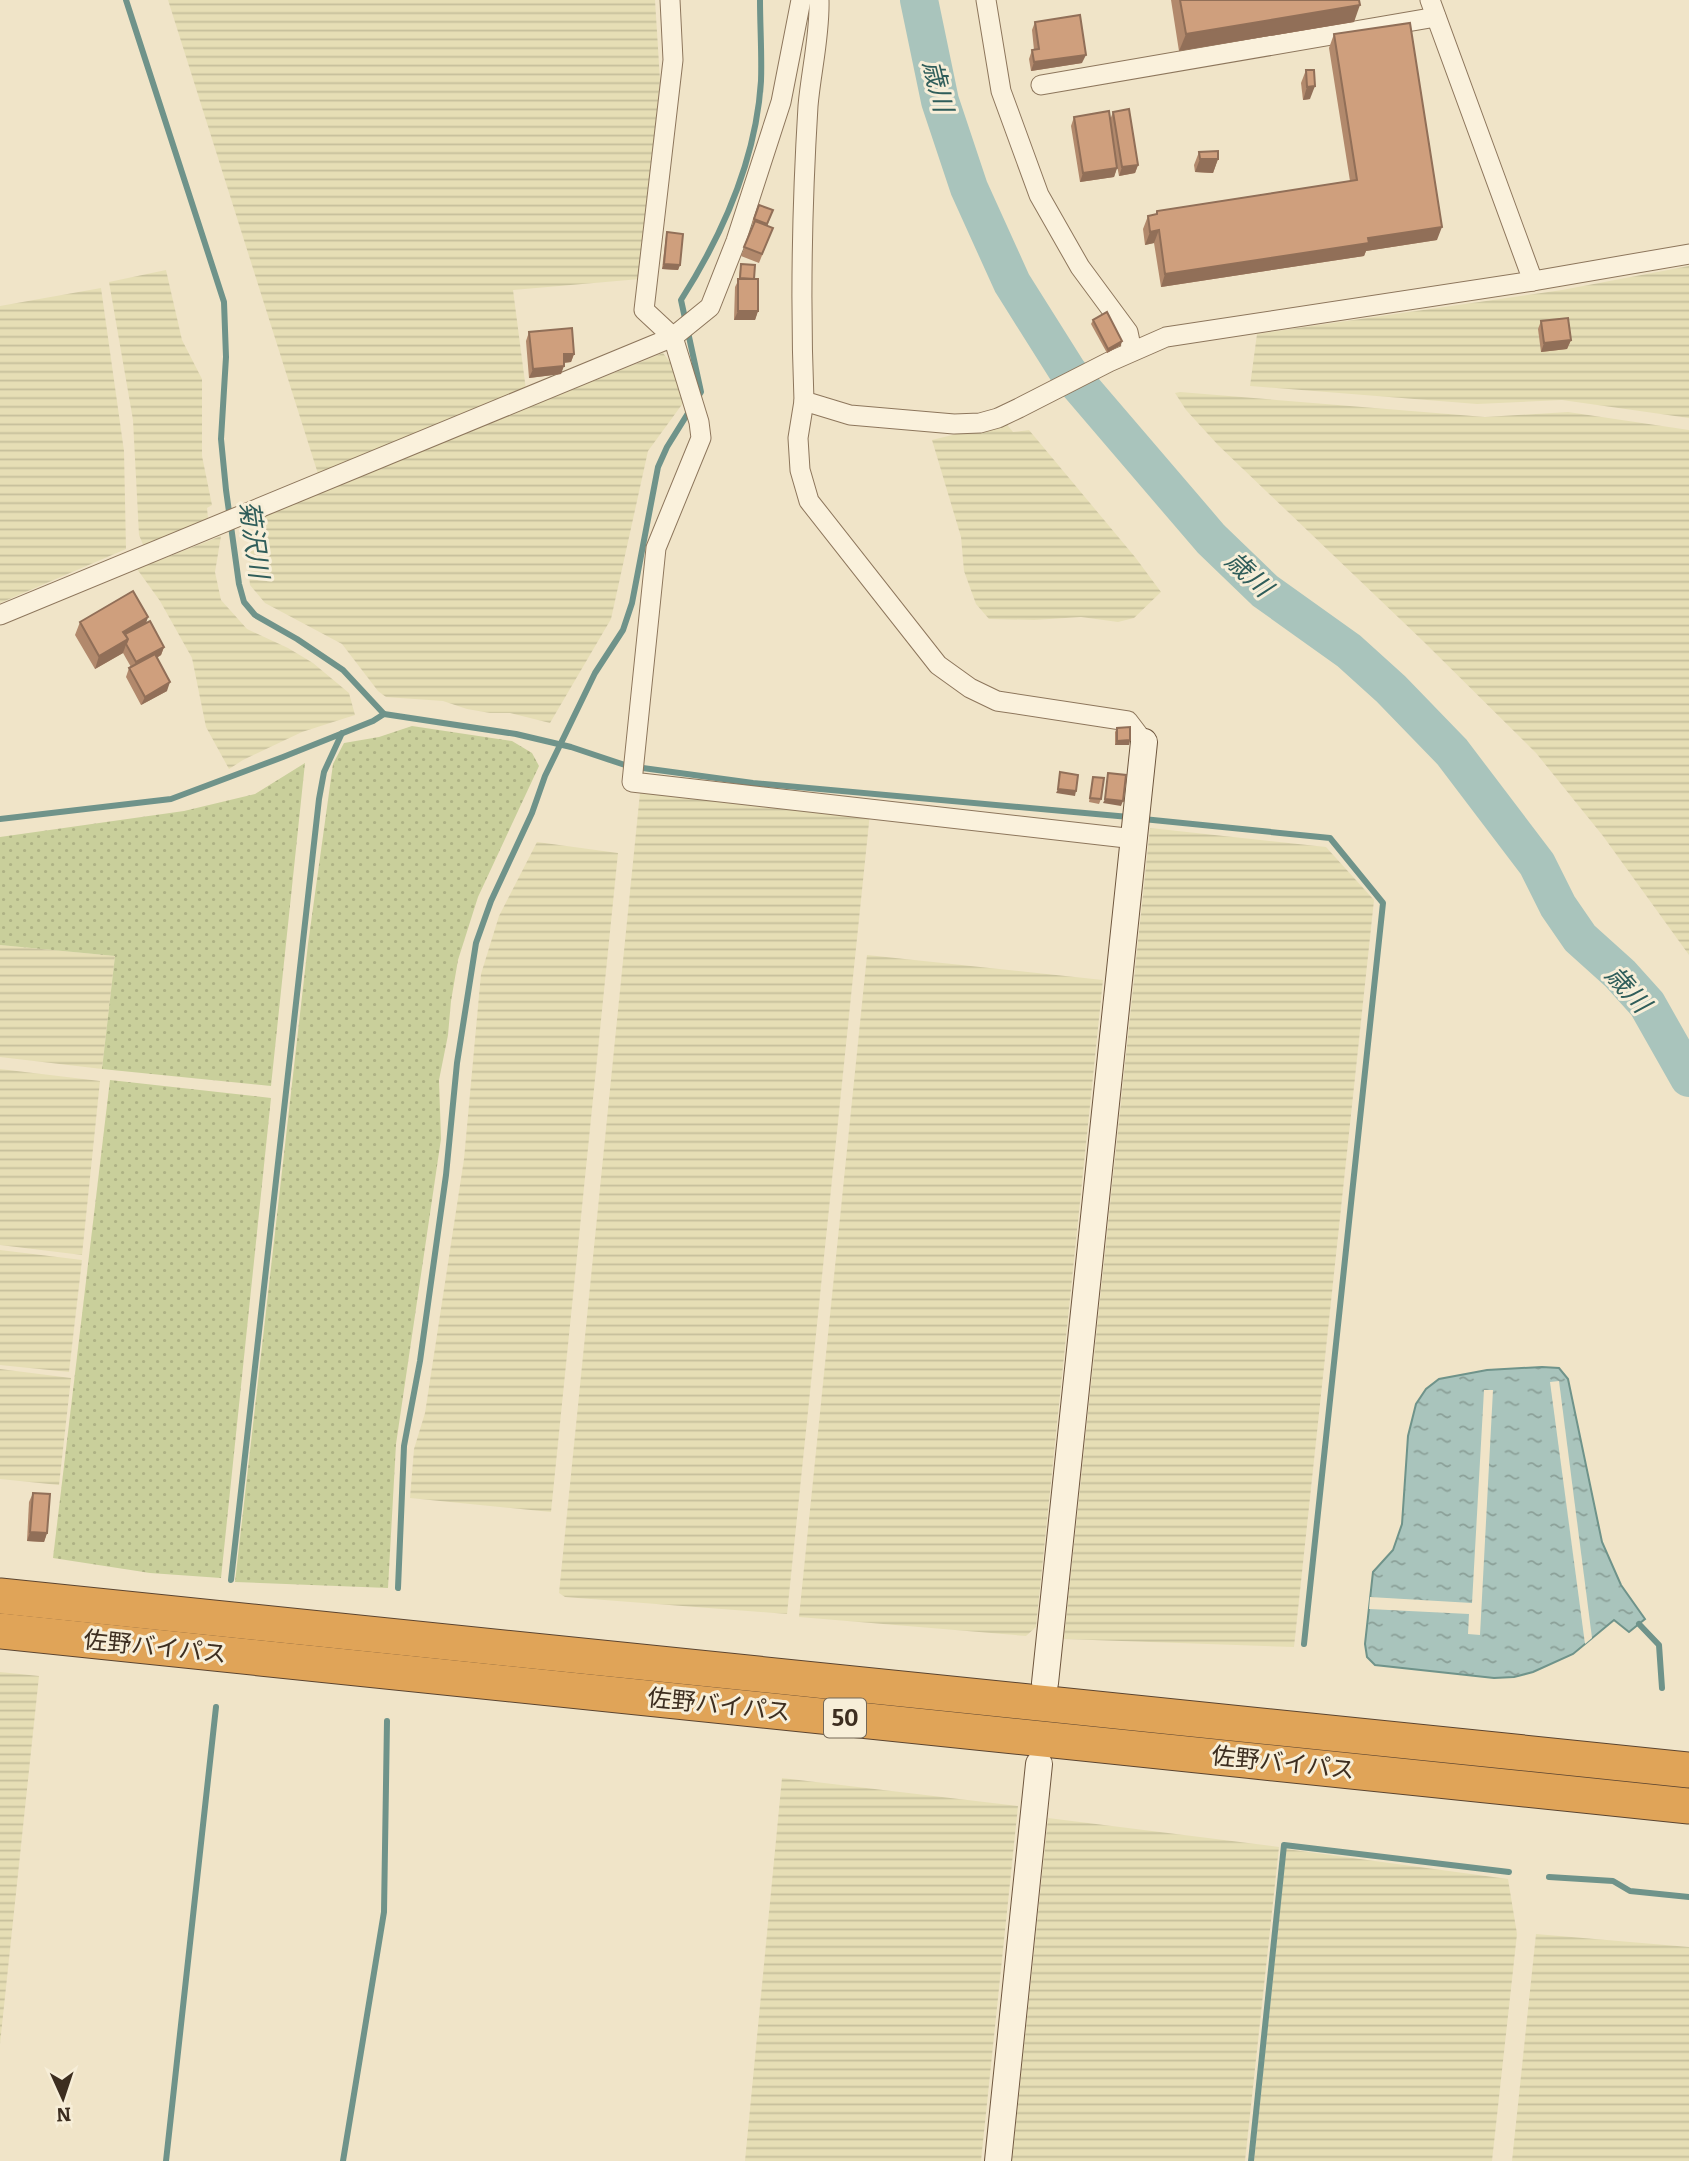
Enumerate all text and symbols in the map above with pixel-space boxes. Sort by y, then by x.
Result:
water label: 歳川 [916,57,960,118]
water label: 菊沢川 [233,498,275,583]
water label: 歳川 [1219,545,1280,605]
water label: 歳川 [1599,960,1659,1021]
street label: 佐野バイパス [82,1626,228,1668]
street label: 佐野バイパス [646,1684,792,1726]
road number: 50 [824,1698,866,1737]
street label: 佐野バイパス [1210,1742,1356,1784]
north arrow [28,2063,98,2133]
text: N [56,2103,72,2126]

